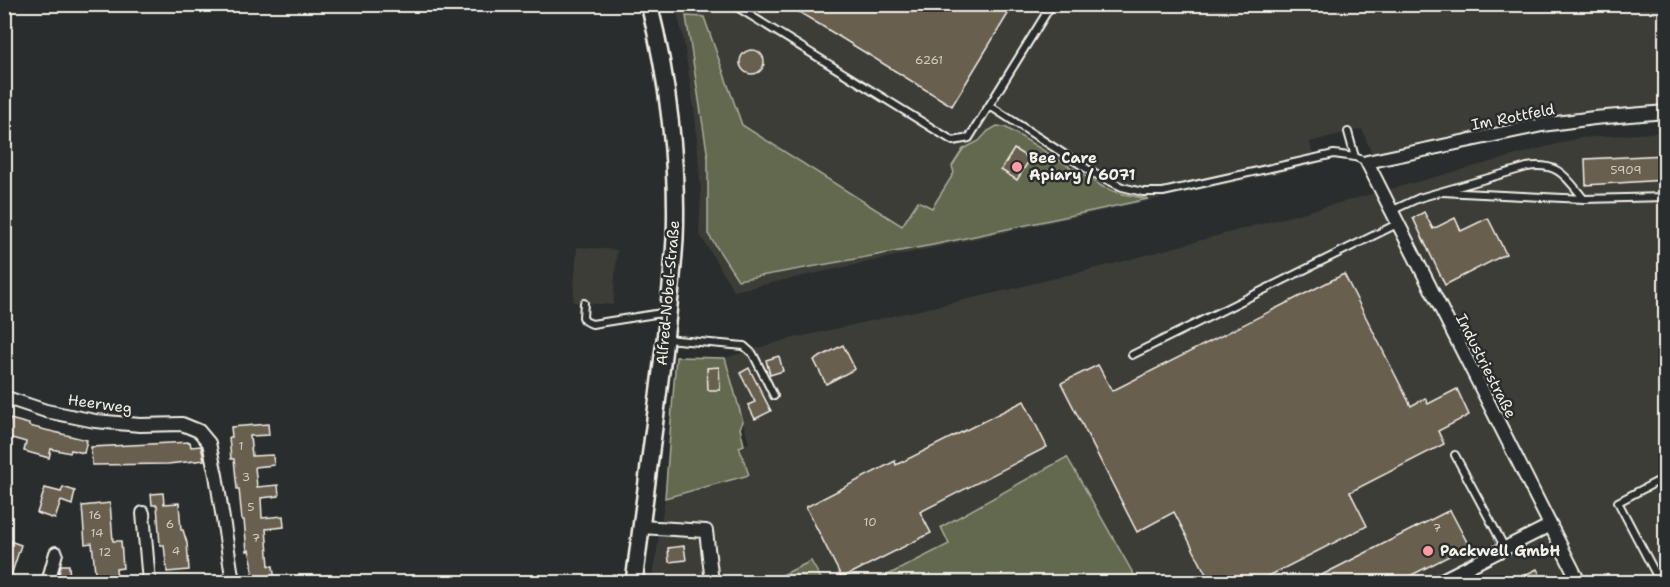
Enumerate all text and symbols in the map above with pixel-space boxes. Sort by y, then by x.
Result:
house number: 6261 [915,52,943,68]
street label: Im Rottfeld [1470,99,1557,135]
place label: Bee Care Apiary / 6071 [1029,148,1136,185]
marker: Bee Care Apiary / 6071 [1010,160,1024,174]
house number: 5909 [1610,162,1642,178]
street label: Alfred-Nobel-Straße [652,220,684,366]
street label: Industriestraße [1451,310,1521,422]
street label: Heerweg [67,390,133,418]
house number: 1 [238,438,244,454]
house number: 3 [242,469,250,485]
house number: 5 [247,499,255,515]
house number: 16 [88,507,102,523]
house number: 10 [863,514,877,530]
house number: 6 [166,516,174,532]
house number: 7 [1433,520,1441,536]
house number: 14 [91,525,103,541]
house number: 7 [252,530,260,546]
place label: Packwell GmbH [1440,541,1560,561]
house number: 4 [172,543,180,559]
house number: 12 [99,544,111,560]
marker: Packwell GmbH [1421,544,1435,558]

